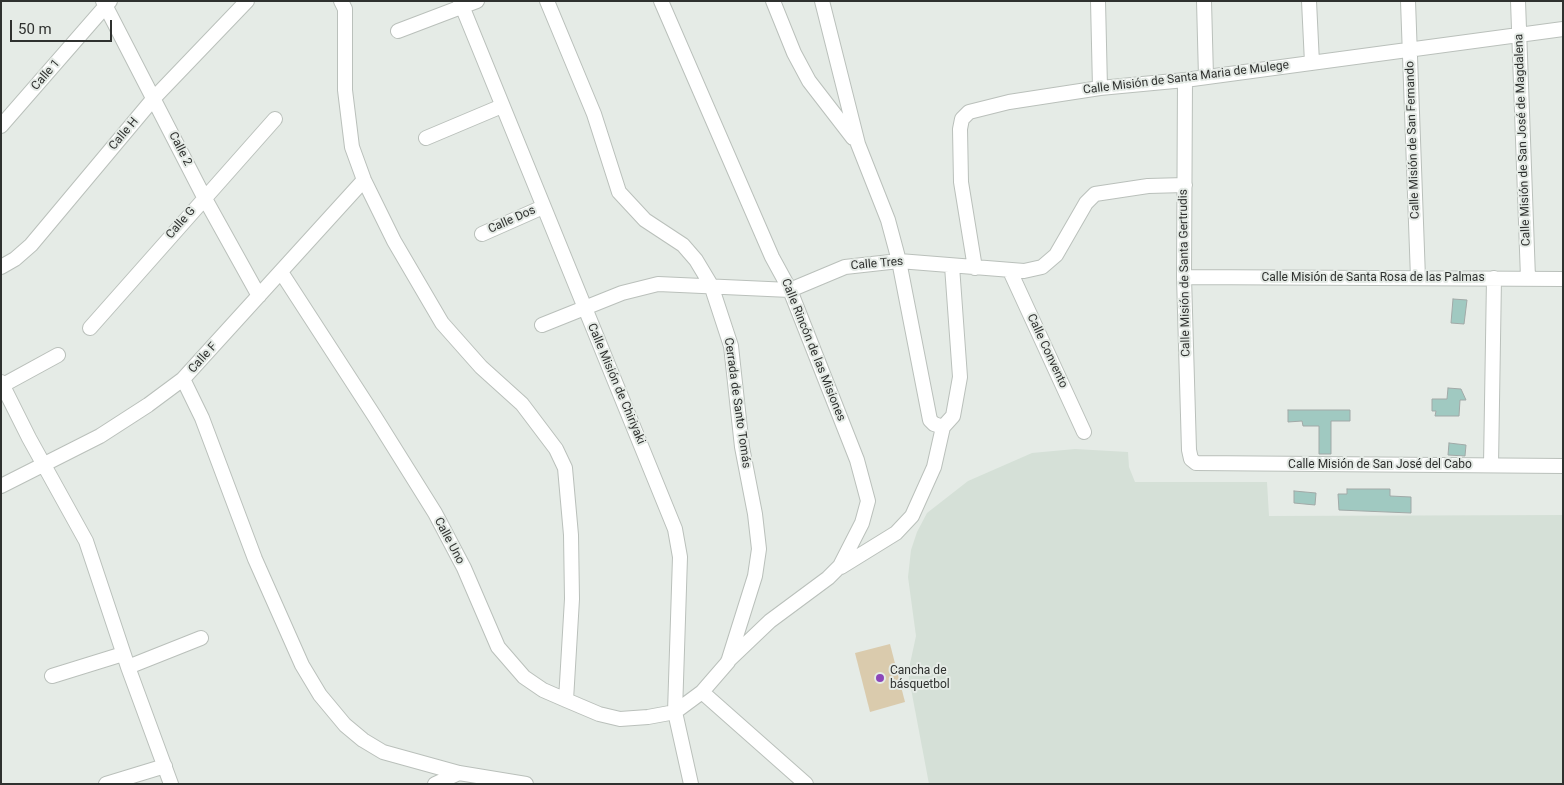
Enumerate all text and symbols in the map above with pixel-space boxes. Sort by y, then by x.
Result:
scale bar [12,10,115,42]
text: 50 m [18,20,52,38]
street label: Calle Misión de San José de Magdalena [1512,34,1534,246]
street label: Calle 1 [29,57,63,93]
street label: Calle Misión de Santa Maria de Mulege [1082,58,1290,98]
street label: Calle Misión de San Fernando [1403,61,1423,219]
street label: Calle H [106,115,142,153]
street label: Calle 2 [165,130,195,168]
street label: Calle Misión de Santa Gertrudis [1176,189,1194,357]
street label: Calle Dos [486,203,538,237]
street label: Calle G [163,204,199,242]
street label: Calle Tres [850,255,904,273]
street label: Calle Misión de Santa Rosa de las Palmas [1261,271,1485,285]
street label: Calle Rincón de las Misiones [778,277,848,423]
street label: Calle Convento [1024,312,1070,390]
street label: Calle Misión de Chiriyaki [584,321,648,447]
street label: Cerrada de Santo Tomás [721,337,753,469]
street label: Calle F [186,340,220,376]
street label: Calle Misión de San José del Cabo [1288,458,1472,472]
street label: Calle Uno [431,515,467,567]
place label: Cancha de básquetbol [890,664,950,692]
marker: Cancha de básquetbol [874,672,886,684]

